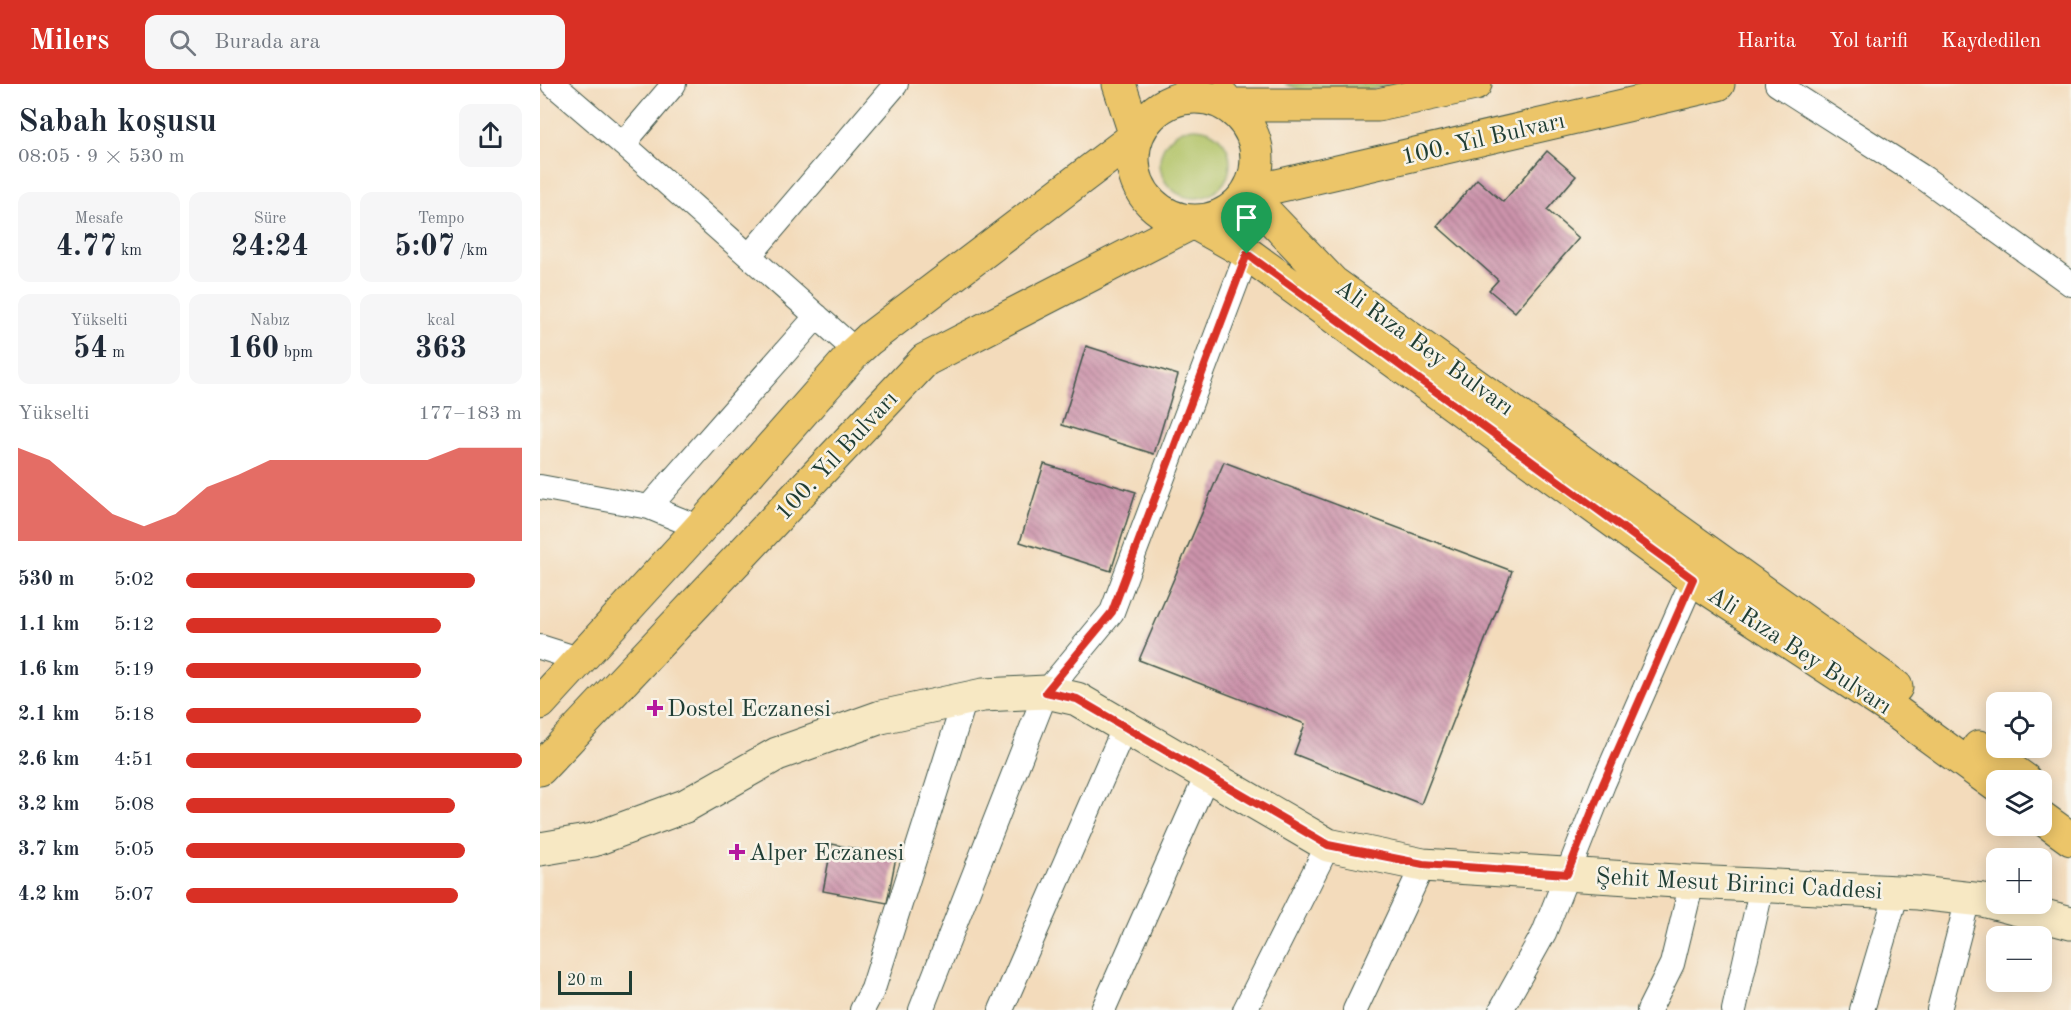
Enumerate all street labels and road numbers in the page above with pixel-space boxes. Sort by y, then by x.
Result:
street label: 100. Yıl Bulvarı [1399,109,1567,170]
street label: Ali Rıza Bey Bulvarı [1330,276,1517,421]
street label: 100. Yıl Bulvarı [772,387,903,526]
street label: Ali Rıza Bey Bulvarı [1703,583,1895,720]
street label: Şehit Mesut Birinci Caddesi [1595,866,1883,904]

